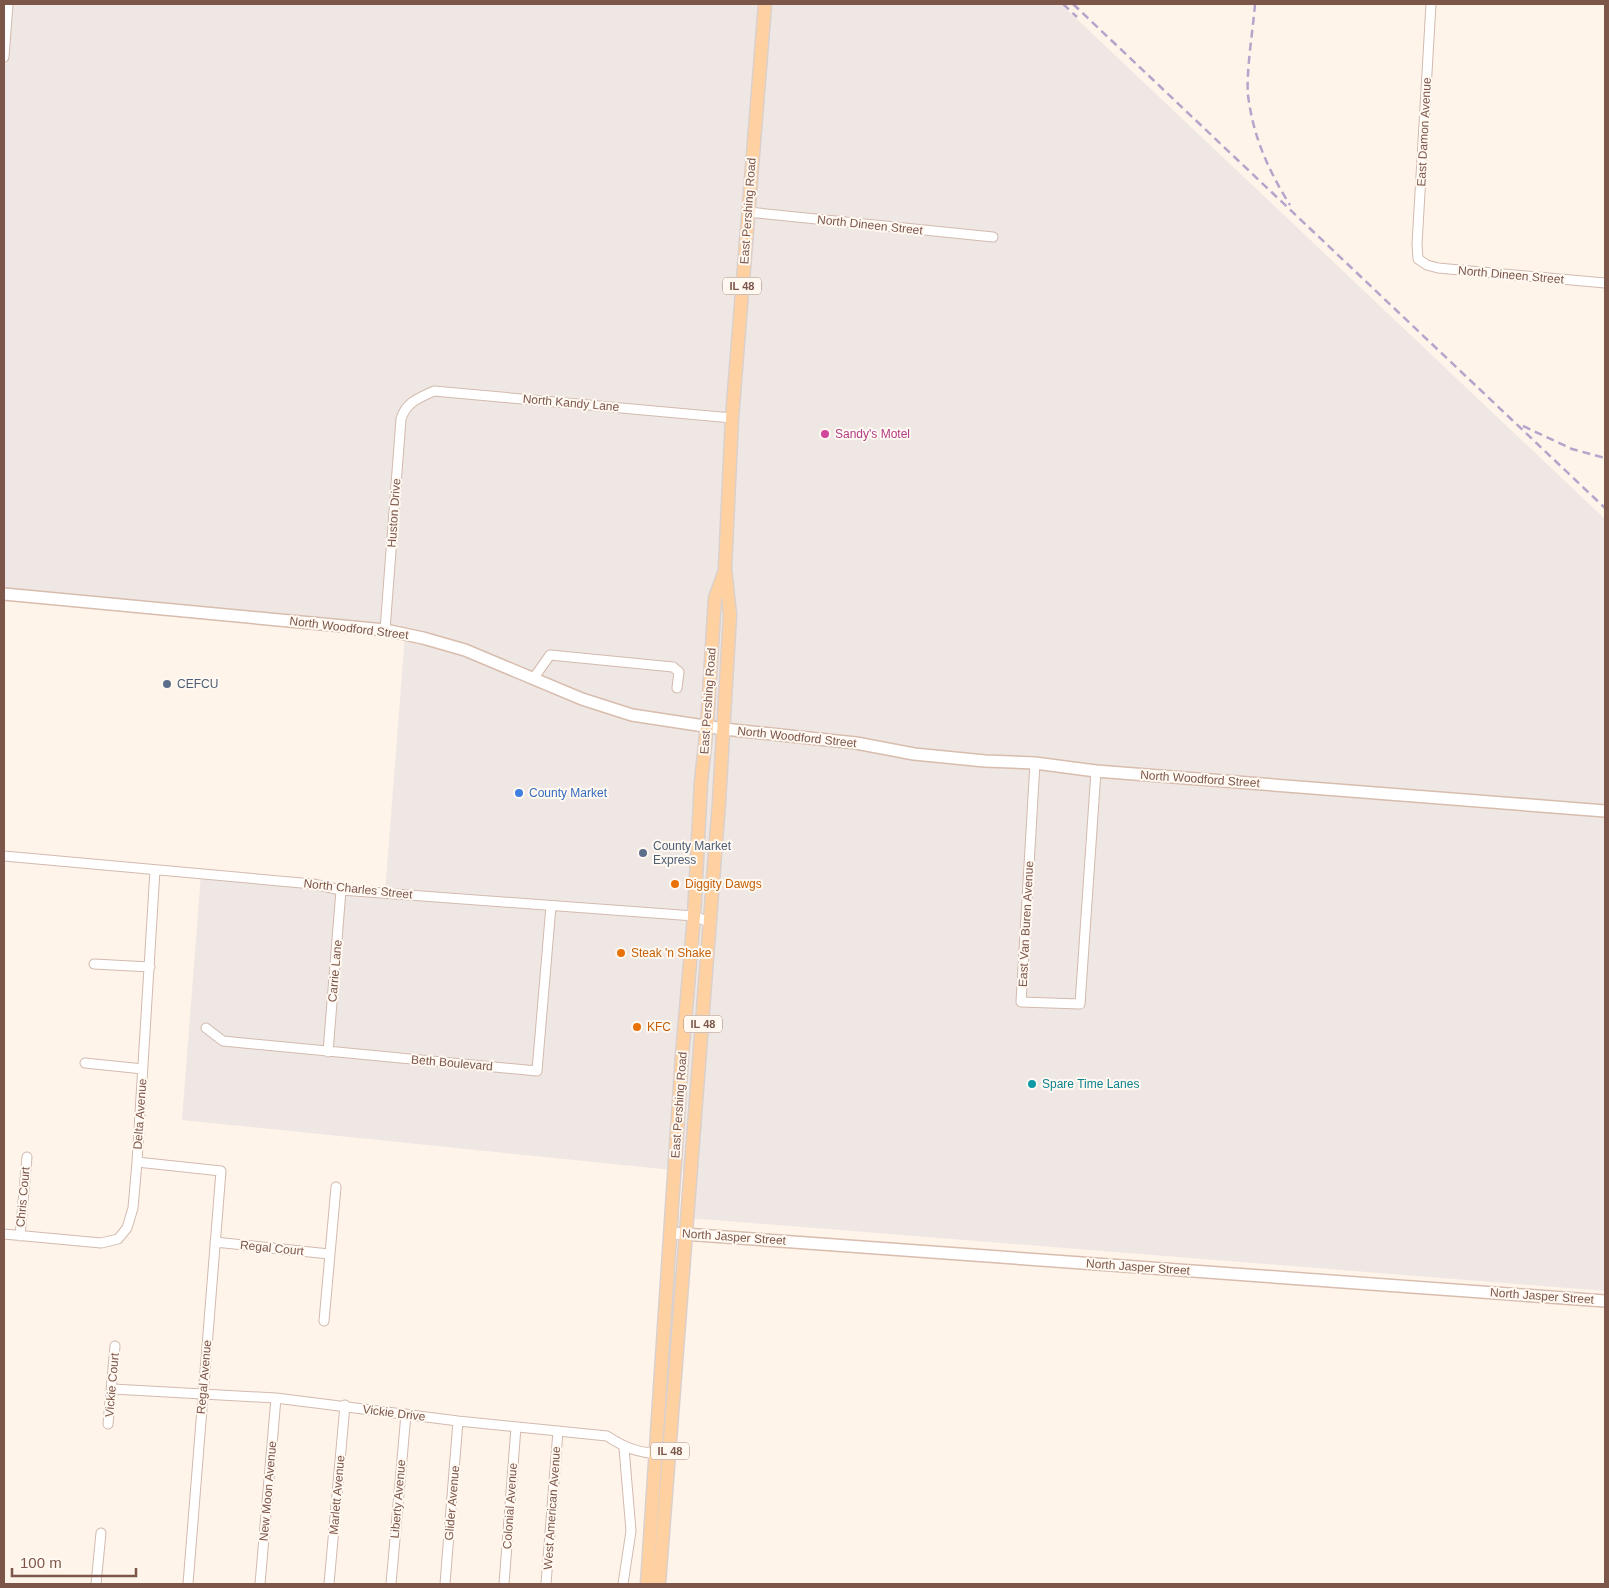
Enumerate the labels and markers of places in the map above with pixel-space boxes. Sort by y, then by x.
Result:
place label: Sandy's Motel [835,427,910,441]
marker: Sandy's Motel [819,428,831,440]
place label: CEFCU [177,677,218,691]
marker: CEFCU [161,678,173,690]
place label: County Market [529,786,608,800]
marker: County Market [513,787,525,799]
place label: County Market Express [653,839,732,867]
marker: County Market Express [637,847,649,859]
place label: Diggity Dawgs [685,877,762,891]
marker: Diggity Dawgs [669,878,681,890]
place label: Steak 'n Shake [631,946,712,960]
marker: Steak 'n Shake [615,947,627,959]
place label: KFC [647,1020,671,1034]
marker: KFC [631,1021,643,1033]
place label: Spare Time Lanes [1042,1077,1139,1091]
marker: Spare Time Lanes [1026,1078,1038,1090]

